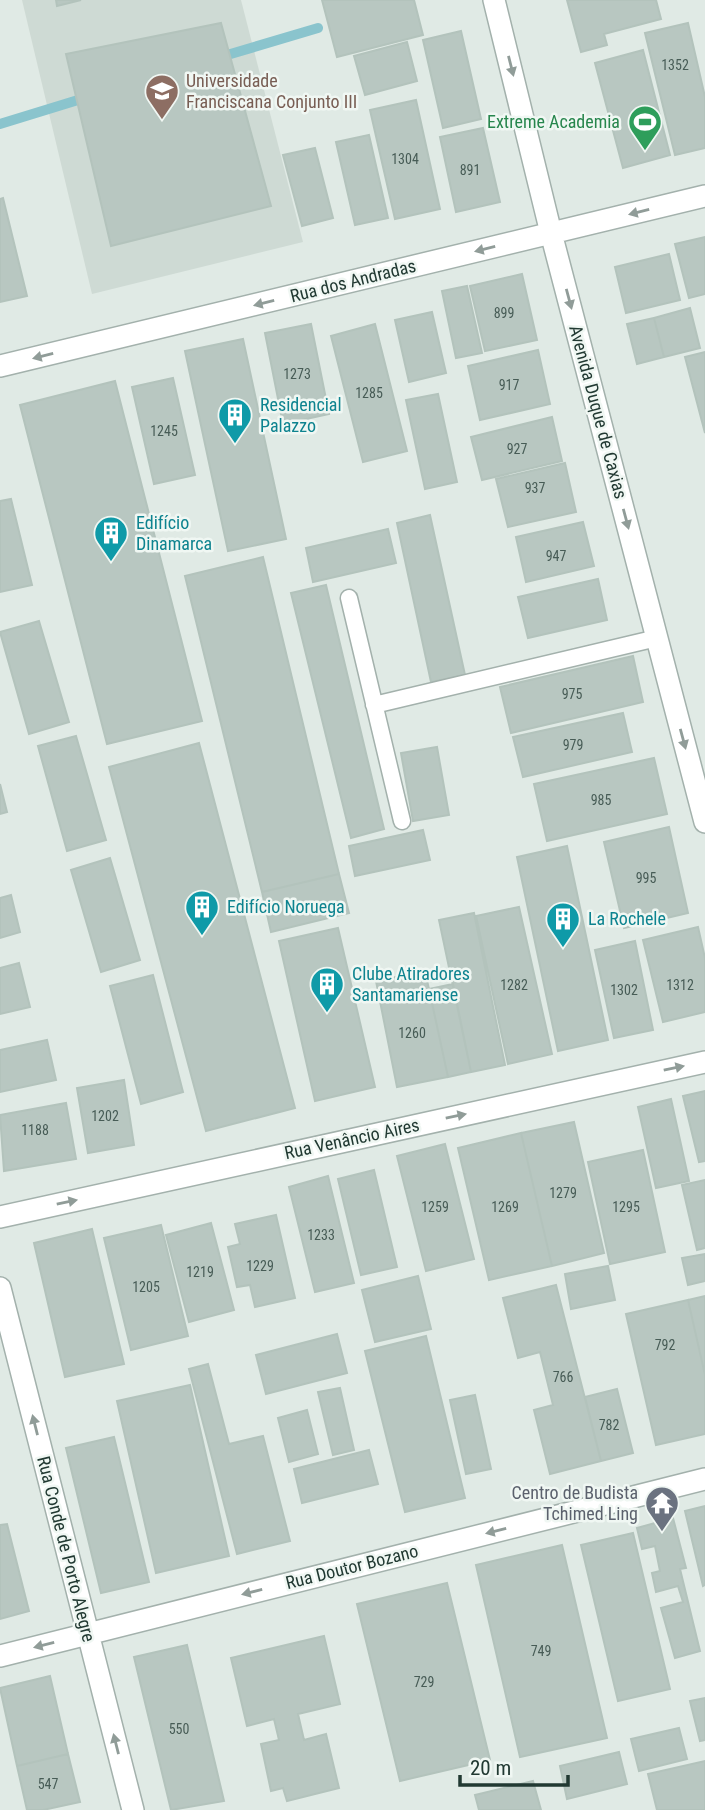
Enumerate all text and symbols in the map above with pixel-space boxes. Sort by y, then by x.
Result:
one-way arrow [506,55,517,77]
house number: 1352 [661,57,689,73]
place label: Universidade Franciscana Conjunto III [186,70,357,112]
school or university icon: Universidade Franciscana Conjunto III [143,72,181,121]
sports icon: Extreme Academia [626,103,664,152]
place label: Extreme Academia [487,111,620,132]
house number: 1304 [391,151,419,167]
house number: 891 [460,162,480,178]
one-way arrow [628,207,650,218]
one-way arrow [474,244,496,255]
street label: Rua dos Andradas [288,255,418,306]
one-way arrow [564,289,574,310]
one-way arrow [253,298,275,309]
house number: 899 [494,305,514,321]
street label: Avenida Duque de Caxias [565,323,632,501]
one-way arrow [31,351,53,362]
house number: 1273 [283,366,311,382]
house number: 917 [499,377,519,393]
house number: 1285 [355,385,383,401]
place label: Residencial Palazzo [260,394,342,436]
building icon: Residencial Palazzo [216,396,254,445]
house number: 1245 [150,423,178,439]
house number: 927 [507,441,527,457]
house number: 937 [525,480,545,496]
one-way arrow [621,509,632,531]
place label: Edifício Dinamarca [136,512,212,554]
building icon: Edifício Dinamarca [92,514,130,563]
house number: 947 [546,548,566,564]
house number: 975 [562,686,582,702]
one-way arrow [678,729,689,751]
house number: 979 [563,737,583,753]
house number: 985 [591,792,611,808]
house number: 995 [636,870,656,886]
building icon: Edifício Noruega [183,888,221,937]
place label: Edifício Noruega [227,896,345,917]
building icon: La Rochele [544,900,582,949]
place label: La Rochele [588,908,666,929]
place label: Clube Atiradores Santamariense [352,963,470,1005]
building icon: Clube Atiradores Santamariense [308,965,346,1014]
house number: 1282 [500,977,528,993]
house number: 1312 [666,977,694,993]
house number: 1302 [610,982,638,998]
house number: 1260 [398,1025,426,1041]
one-way arrow [663,1063,685,1074]
house number: 1202 [91,1108,119,1124]
one-way arrow [445,1111,467,1122]
street label: Rua Venâncio Aires [283,1114,421,1163]
house number: 1188 [21,1122,49,1138]
house number: 1279 [549,1185,577,1201]
one-way arrow [56,1196,78,1207]
house number: 1259 [421,1199,449,1215]
house number: 1269 [491,1199,519,1215]
house number: 1295 [612,1199,640,1215]
house number: 1233 [307,1227,335,1243]
house number: 1229 [246,1258,274,1274]
house number: 1219 [186,1264,214,1280]
house number: 1205 [132,1279,160,1295]
house number: 792 [655,1337,675,1353]
house number: 766 [553,1369,573,1385]
one-way arrow [29,1414,40,1436]
house number: 782 [599,1417,619,1433]
street label: Rua Conde de Porto Alegre [33,1454,100,1644]
place label: Centro de Budista Tchimed Ling [512,1482,638,1524]
temple icon: Centro de Budista Tchimed Ling [643,1484,681,1533]
one-way arrow [485,1526,507,1537]
street label: Rua Doutor Bozano [283,1540,420,1593]
one-way arrow [241,1587,263,1598]
one-way arrow [33,1640,55,1651]
house number: 749 [531,1643,551,1659]
house number: 729 [414,1674,434,1690]
house number: 550 [169,1721,189,1737]
one-way arrow [110,1733,121,1755]
scale bar [460,1744,568,1788]
text: 20 m [470,1756,511,1780]
house number: 547 [38,1776,58,1792]

